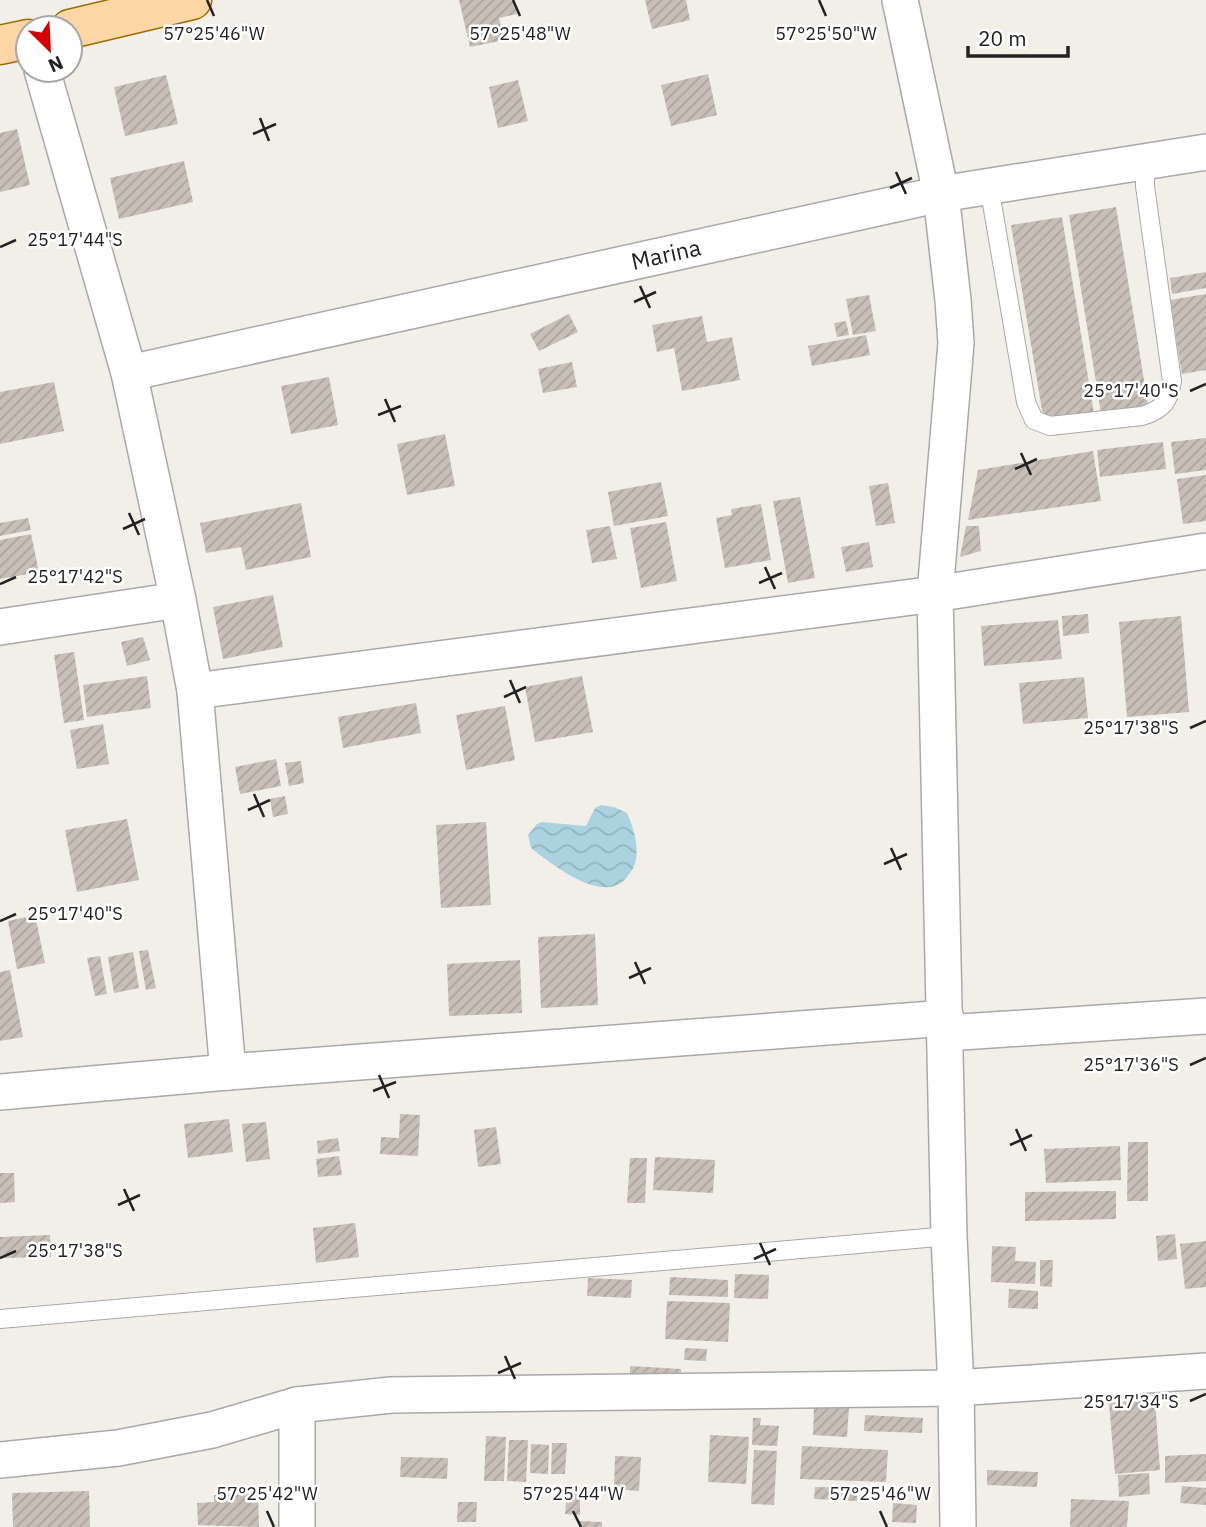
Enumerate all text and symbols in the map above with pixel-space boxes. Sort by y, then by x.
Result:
north arrow [14,14,84,84]
scale bar [968,14,1068,58]
text: 57°25'46"W [163,22,265,45]
text: 57°25'48"W [469,22,571,45]
text: 57°25'50"W [775,22,877,45]
text: 20 m [978,24,1027,52]
text: N [45,51,67,78]
text: 25°17'44"S [27,228,123,251]
street label: Marina [628,231,704,276]
text: 25°17'40"S [1083,379,1179,402]
text: 25°17'42"S [27,565,123,588]
text: 25°17'38"S [1083,716,1179,739]
text: 25°17'40"S [27,902,123,925]
text: 25°17'36"S [1083,1053,1179,1076]
text: 25°17'38"S [27,1239,123,1262]
text: 25°17'34"S [1083,1390,1179,1413]
text: 57°25'42"W [216,1482,318,1505]
text: 57°25'44"W [522,1482,624,1505]
text: 57°25'46"W [829,1482,931,1505]

